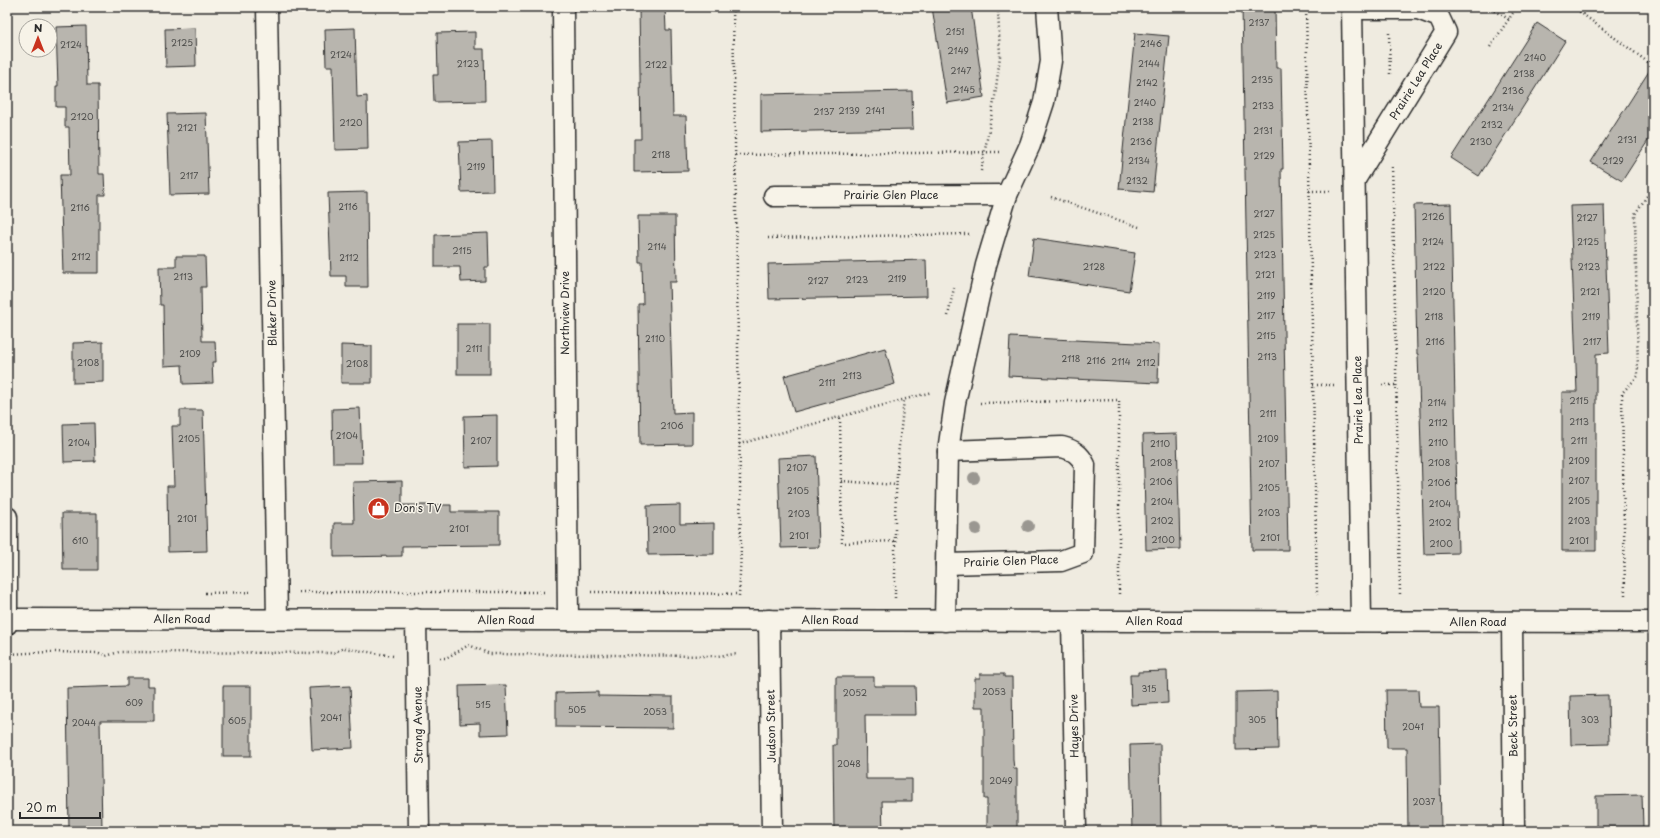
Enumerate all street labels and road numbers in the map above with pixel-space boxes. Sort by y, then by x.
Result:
street label: Prairie Lea Place [1385,39,1446,123]
street label: Prairie Glen Place [843,186,939,203]
street label: Northview Drive [556,271,573,355]
street label: Blaker Drive [262,280,281,346]
street label: Prairie Lea Place [1348,355,1367,444]
street label: Prairie Glen Place [963,550,1059,571]
street label: Allen Road [153,610,211,627]
street label: Allen Road [477,611,535,628]
street label: Allen Road [801,611,859,628]
street label: Allen Road [1125,612,1183,629]
street label: Allen Road [1449,613,1507,630]
street label: Strong Avenue [408,686,427,764]
street label: Judson Street [761,689,780,763]
street label: Hayes Drive [1064,694,1083,758]
street label: Beck Street [1503,694,1522,758]

